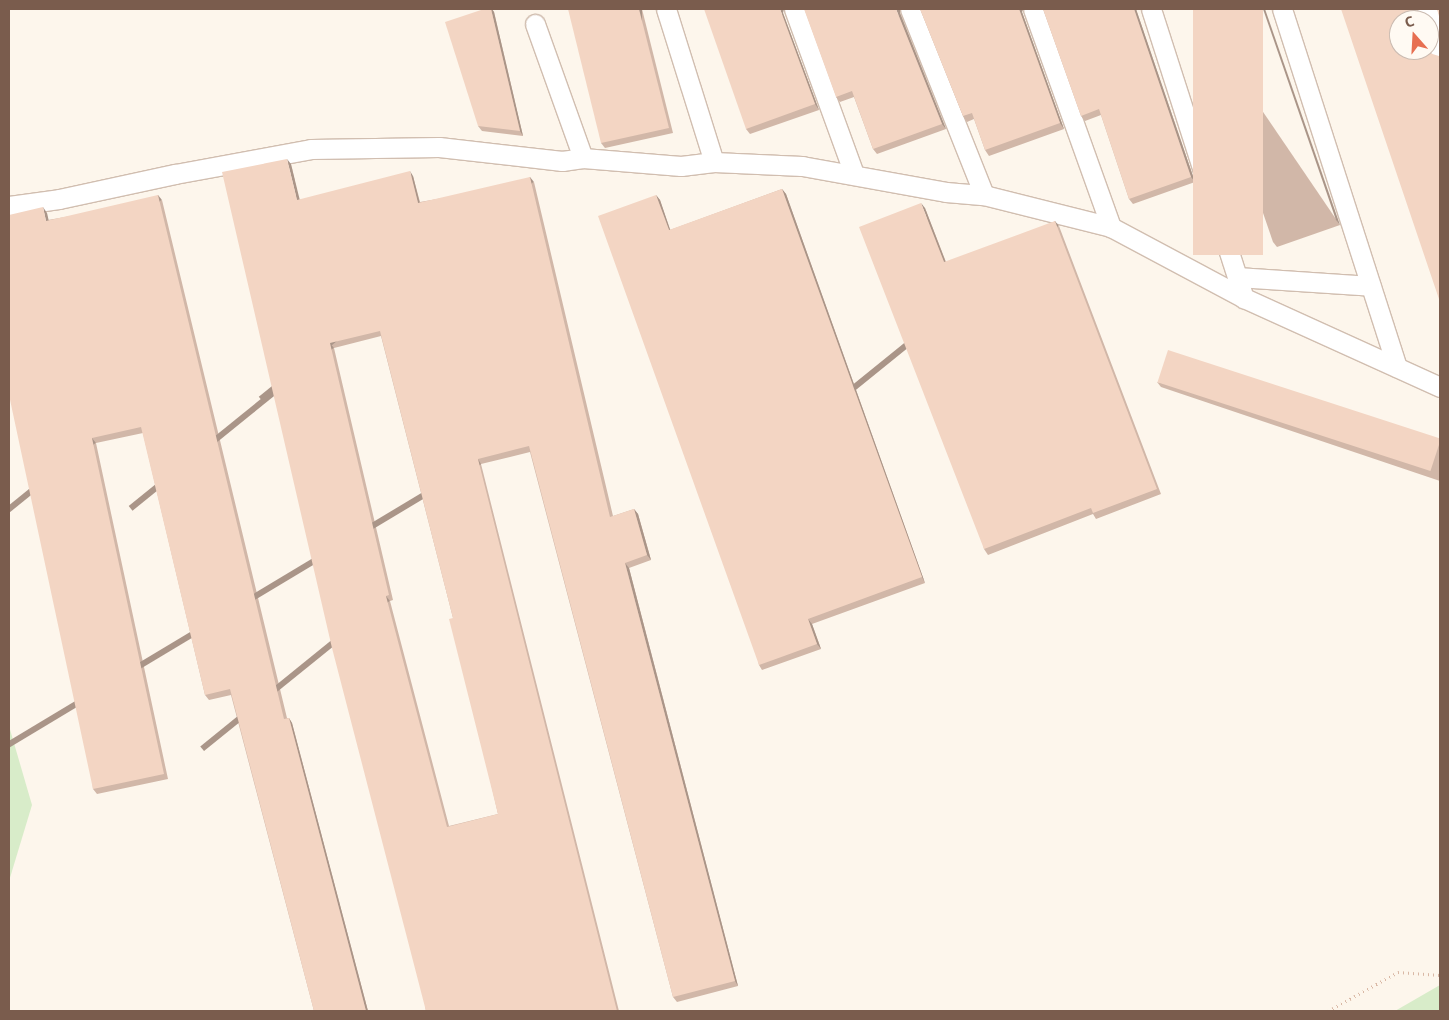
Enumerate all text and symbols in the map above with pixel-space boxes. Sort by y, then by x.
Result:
north arrow [1389,10,1439,60]
text: С [1402,11,1417,32]

